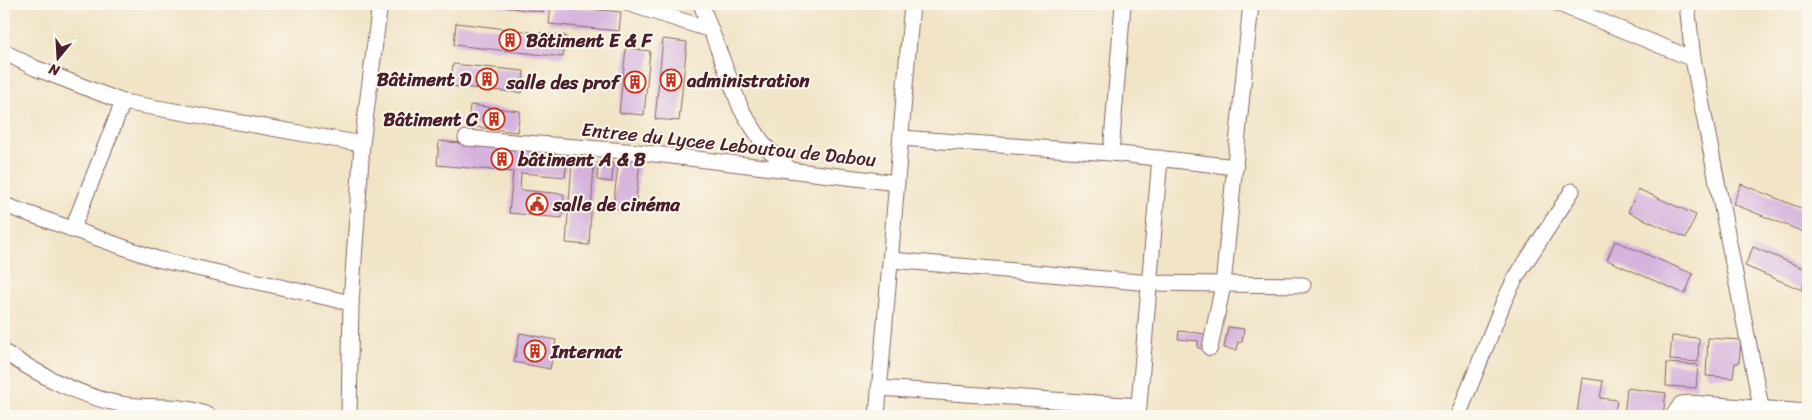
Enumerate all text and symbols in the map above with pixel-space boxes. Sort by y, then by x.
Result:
place label: Bâtiment E & F [526,24,653,57]
building icon: Bâtiment E & F [498,28,522,52]
north arrow [32,32,82,82]
text: N [45,56,64,84]
place label: Bâtiment D [377,63,472,96]
place label: administration [686,64,810,97]
place label: salle des prof [506,66,622,99]
building icon: Bâtiment D [475,67,499,91]
building icon: administration [659,68,683,92]
building icon: salle des prof [623,70,647,94]
place label: Bâtiment C [383,103,479,136]
building icon: Bâtiment C [482,107,506,131]
street label: Entree du Lycee Leboutou de Dabou [580,113,878,176]
place label: bâtiment A & B [517,143,646,176]
building icon: bâtiment A & B [490,147,514,171]
place label: salle de cinéma [552,188,680,221]
public building icon: salle de cinéma [525,192,549,216]
place label: Internat [550,335,623,368]
building icon: Internat [523,339,547,363]

